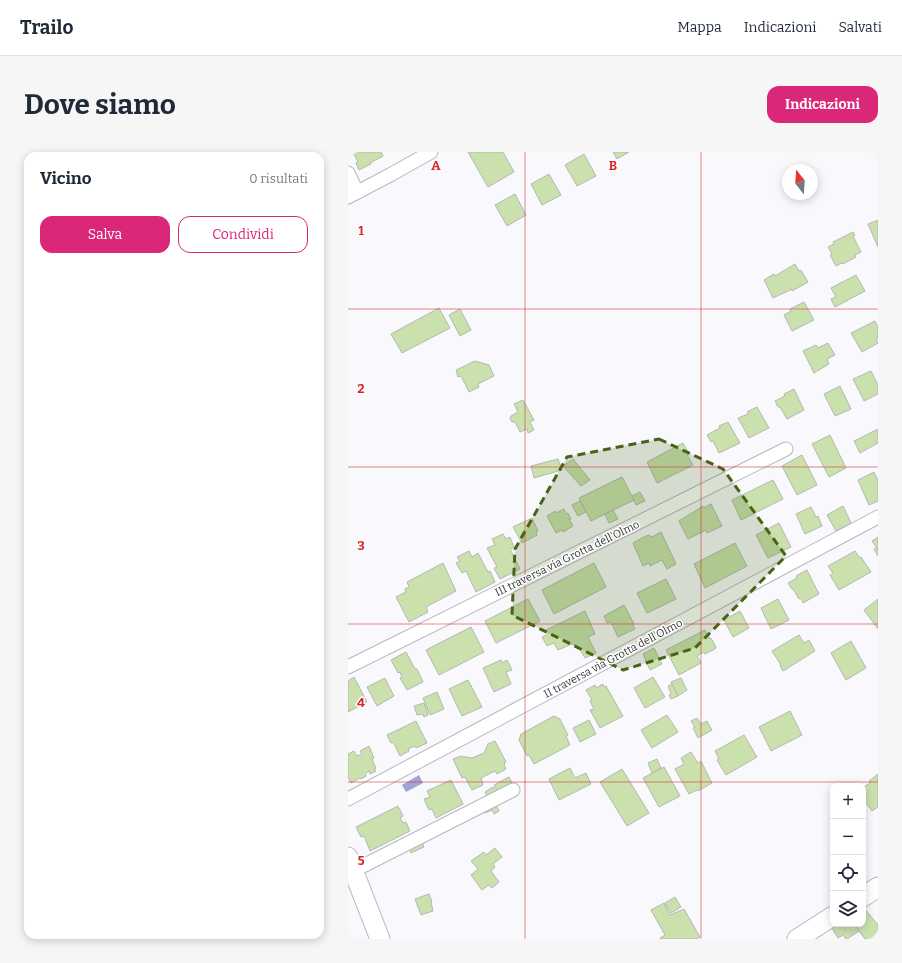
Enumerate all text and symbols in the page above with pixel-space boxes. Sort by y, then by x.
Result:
text: Trailo [20,16,73,39]
text: Mappa [677,19,722,36]
text: Indicazioni [744,19,816,36]
text: Salvati [838,19,882,36]
button: Indicazioni [767,86,878,123]
text: Dove siamo [24,88,176,121]
text: A [431,158,441,173]
text: B [609,158,617,173]
north arrow [782,164,818,200]
text: Vicino [40,168,92,189]
text: 0 risultati [249,171,308,186]
button: Salva [40,216,170,253]
button: Condividi [178,216,308,253]
text: 1 [358,223,364,238]
text: 2 [357,381,365,396]
street label: III traversa via Grotta dell'Olmo [493,518,642,599]
text: 3 [357,538,365,553]
street label: II traversa via Grotta dell'Olmo [542,616,685,701]
text: 4 [357,695,365,710]
map controls [830,783,866,927]
button: + [830,783,866,819]
button: − [830,819,866,855]
text: 5 [357,853,365,868]
button: locate [830,855,866,891]
button: layers [830,891,866,927]

